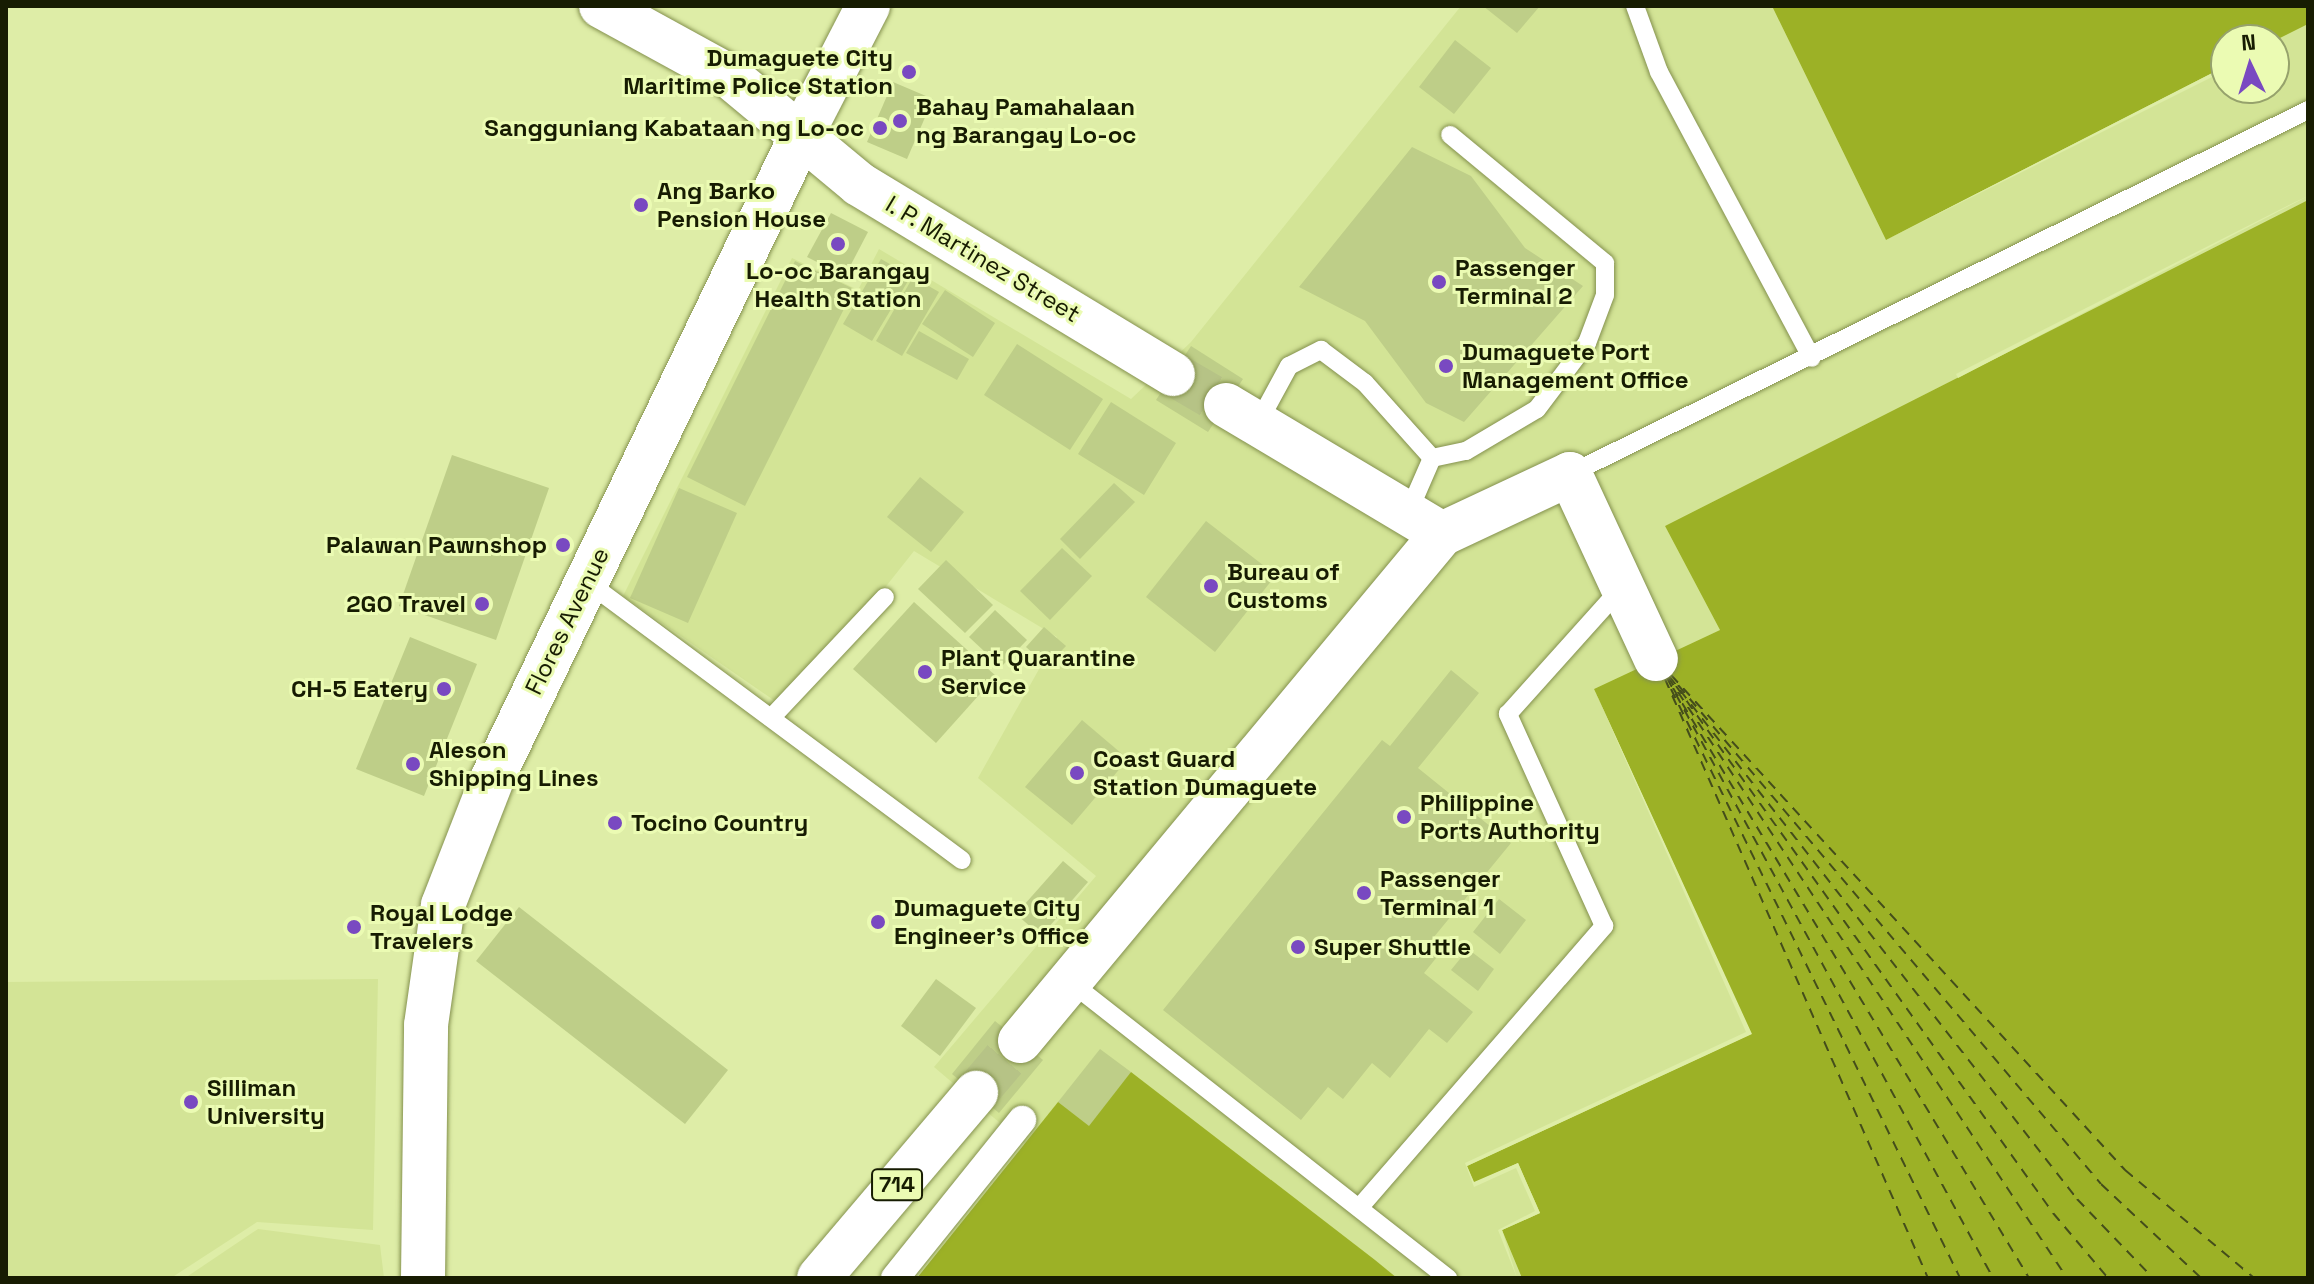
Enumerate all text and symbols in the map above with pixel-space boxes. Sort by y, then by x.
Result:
north arrow [2210,24,2290,104]
text: N [2240,28,2257,57]
place label: Dumaguete City Maritime Police Station [623,44,893,100]
marker: Dumaguete City Maritime Police Station [900,63,918,81]
place label: Bahay Pamahalaan ng Barangay Lo-oc [916,93,1136,149]
marker: Bahay Pamahalaan ng Barangay Lo-oc [891,112,909,130]
place label: Sangguniang Kabataan ng Lo-oc [484,114,864,142]
marker: Sangguniang Kabataan ng Lo-oc [871,119,889,137]
place label: Ang Barko Pension House [657,177,826,233]
street label: I. P. Martinez Street [880,189,1086,329]
marker: Ang Barko Pension House [632,196,650,214]
marker: Lo-oc Barangay Health Station [829,235,847,253]
place label: Passenger Terminal 2 [1455,254,1575,310]
place label: Lo-oc Barangay Health Station [746,257,930,313]
marker: Passenger Terminal 2 [1430,273,1448,291]
place label: Dumaguete Port Management Office [1462,338,1689,394]
marker: Dumaguete Port Management Office [1437,357,1455,375]
place label: Palawan Pawnshop [326,531,547,559]
marker: Palawan Pawnshop [554,536,572,554]
street label: Flores Avenue [519,543,615,699]
place label: Bureau of Customs [1227,558,1340,614]
marker: Bureau of Customs [1202,577,1220,595]
place label: 2GO Travel [346,590,466,618]
marker: 2GO Travel [473,595,491,613]
place label: Plant Quarantine Service [941,644,1136,700]
marker: Plant Quarantine Service [916,663,934,681]
place label: CH-5 Eatery [291,675,428,703]
marker: CH-5 Eatery [435,680,453,698]
place label: Aleson Shipping Lines [429,736,599,792]
place label: Coast Guard Station Dumaguete [1093,745,1317,801]
marker: Aleson Shipping Lines [404,755,422,773]
marker: Coast Guard Station Dumaguete [1068,764,1086,782]
place label: Philippine Ports Authority [1420,789,1600,845]
marker: Philippine Ports Authority [1395,808,1413,826]
place label: Tocino Country [631,809,808,837]
marker: Tocino Country [606,814,624,832]
place label: Passenger Terminal 1 [1380,865,1500,921]
marker: Passenger Terminal 1 [1355,884,1373,902]
place label: Dumaguete City Engineer's Office [894,894,1089,950]
place label: Royal Lodge Travelers [370,899,513,955]
marker: Dumaguete City Engineer's Office [869,913,887,931]
marker: Royal Lodge Travelers [345,918,363,936]
place label: Super Shuttle [1314,933,1471,961]
marker: Super Shuttle [1289,938,1307,956]
place label: Silliman University [207,1074,325,1130]
marker: Silliman University [182,1093,200,1111]
road number: 714 [871,1167,923,1203]

